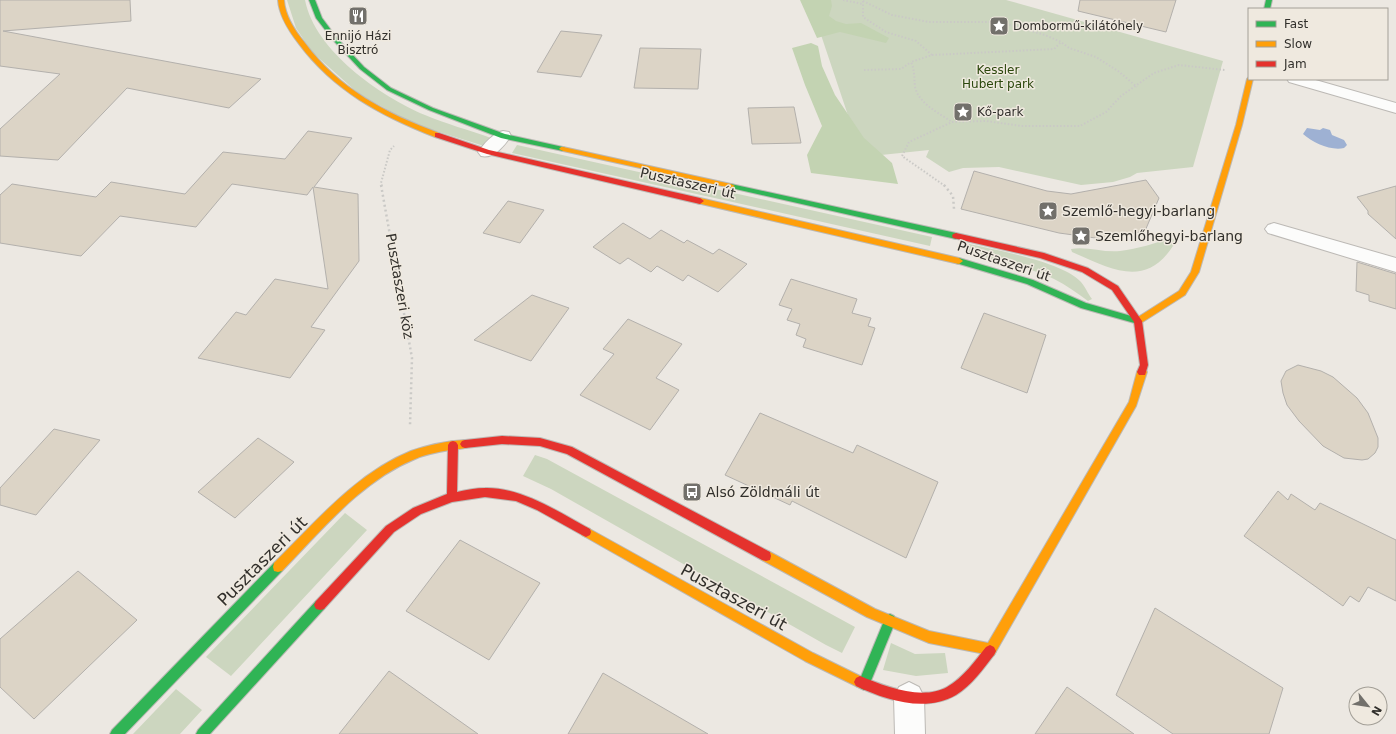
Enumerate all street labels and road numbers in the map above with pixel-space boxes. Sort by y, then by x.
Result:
street label: Pusztaszeri út [639,164,738,202]
street label: Pusztaszeri köz [383,232,417,340]
street label: Pusztaszeri út [955,238,1053,285]
street label: Pusztaszeri út [213,512,311,610]
street label: Pusztaszeri út [677,560,791,635]

